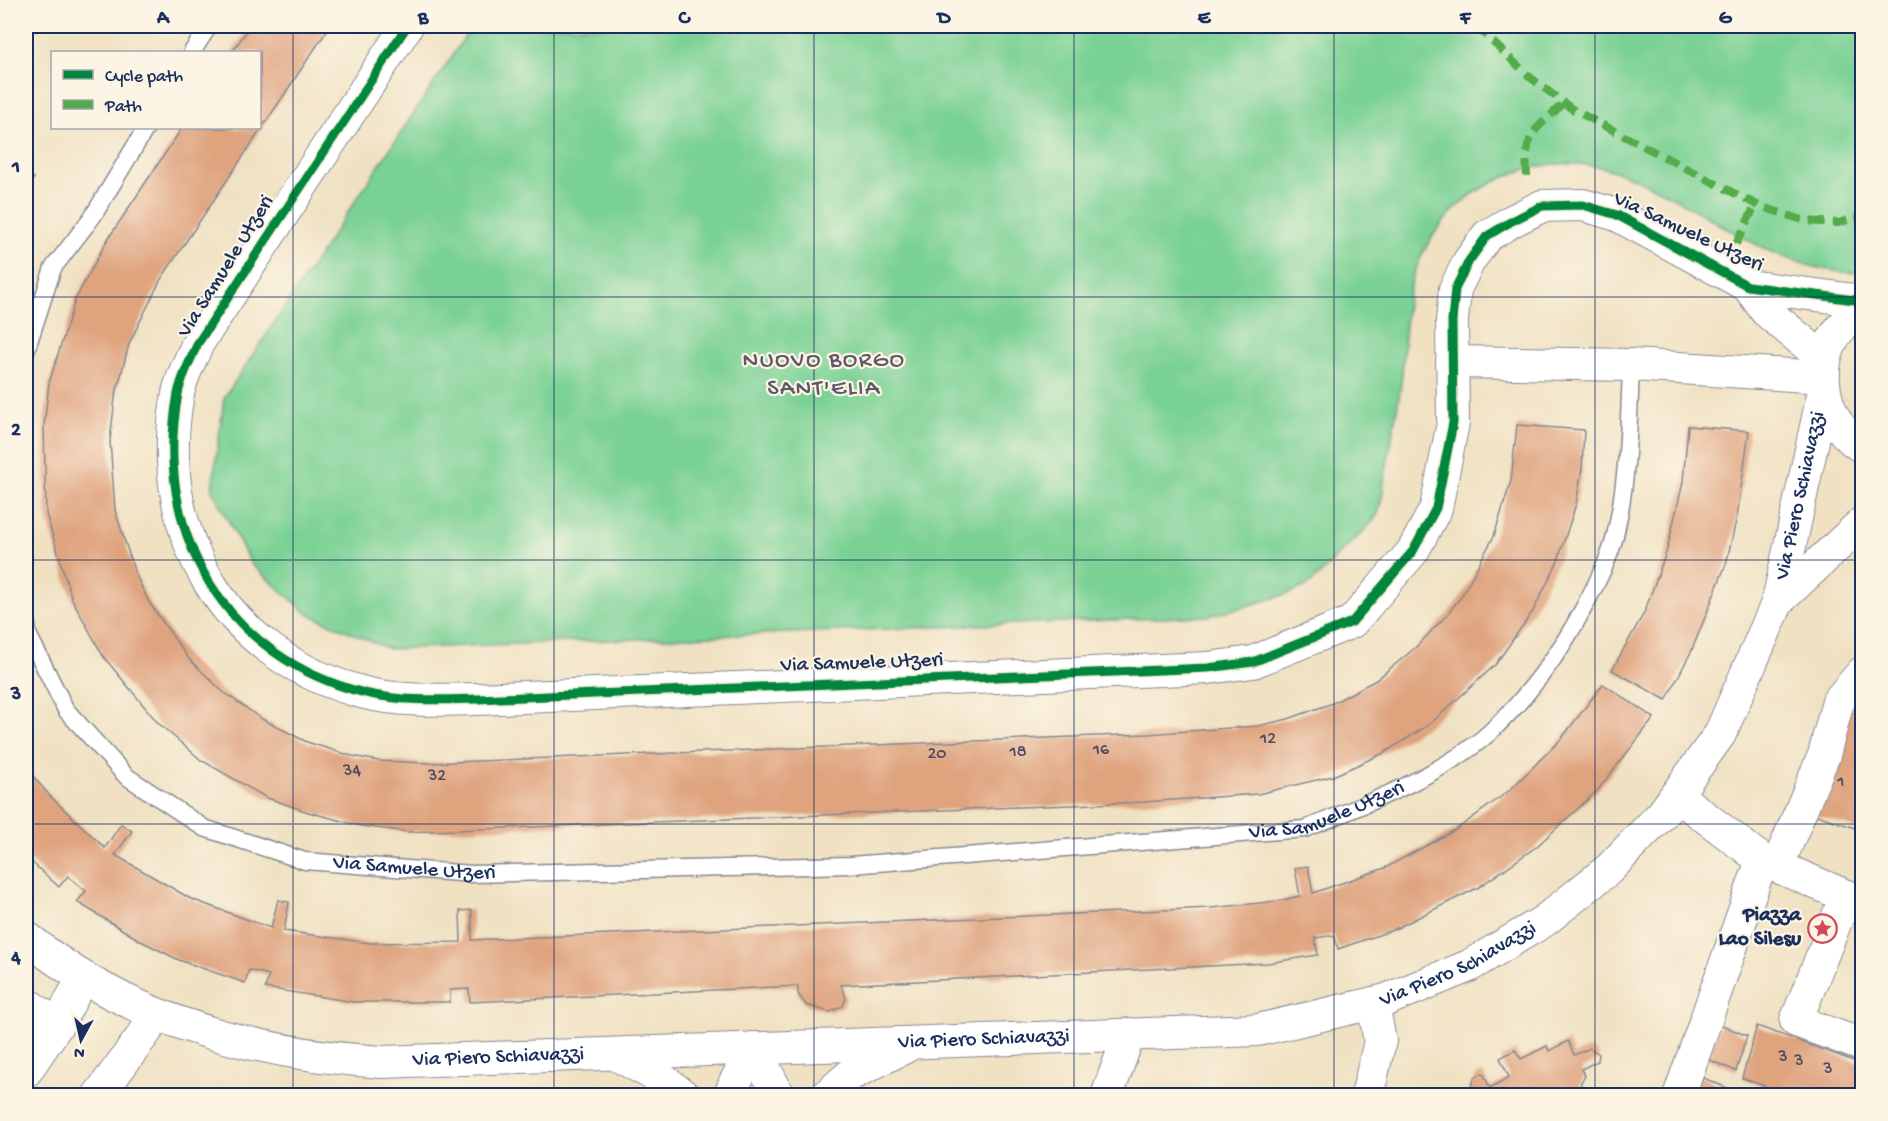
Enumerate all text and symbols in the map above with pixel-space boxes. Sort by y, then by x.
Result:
text: A [156,8,171,31]
text: B [417,8,429,31]
text: C [678,8,692,31]
text: D [935,8,951,31]
text: E [1198,8,1212,31]
text: F [1459,8,1472,31]
text: G [1719,8,1733,31]
legend [51,51,261,129]
text: Cycle path [105,67,183,88]
text: Path [104,97,142,118]
text: 1 [11,157,20,180]
street label: Via Samuele Utzeri [1608,187,1767,279]
street label: Via Samuele Utzeri [173,191,281,344]
district label: NUOVO BORGO SANT'ELIA [743,347,905,404]
street label: Via Piero Schiavazzi [1770,409,1831,583]
text: 2 [11,420,21,443]
street label: Via Samuele Utzeri [779,649,944,679]
text: 3 [10,684,21,707]
house number: 12 [1259,729,1276,750]
house number: 16 [1092,740,1110,761]
house number: 18 [1008,742,1027,763]
house number: 20 [927,744,947,765]
house number: 34 [342,761,361,782]
house number: 32 [427,766,446,787]
house number: 1 [1836,772,1845,793]
street label: Via Samuele Utzeri [1247,775,1409,846]
street label: Via Samuele Utzeri [331,851,496,887]
place label: Piazza Lao Silesu [1718,904,1802,953]
place icon: Piazza Lao Silesu [1806,912,1838,944]
street label: Via Piero Schiavazzi [1375,916,1541,1014]
text: 4 [10,948,21,971]
north arrow [51,1010,111,1070]
street label: Via Piero Schiavazzi [897,1024,1070,1056]
text: N [72,1041,86,1062]
street label: Via Piero Schiavazzi [411,1042,585,1073]
house number: 3 [1777,1047,1788,1068]
house number: 3 [1793,1051,1804,1072]
house number: 3 [1822,1059,1833,1080]

